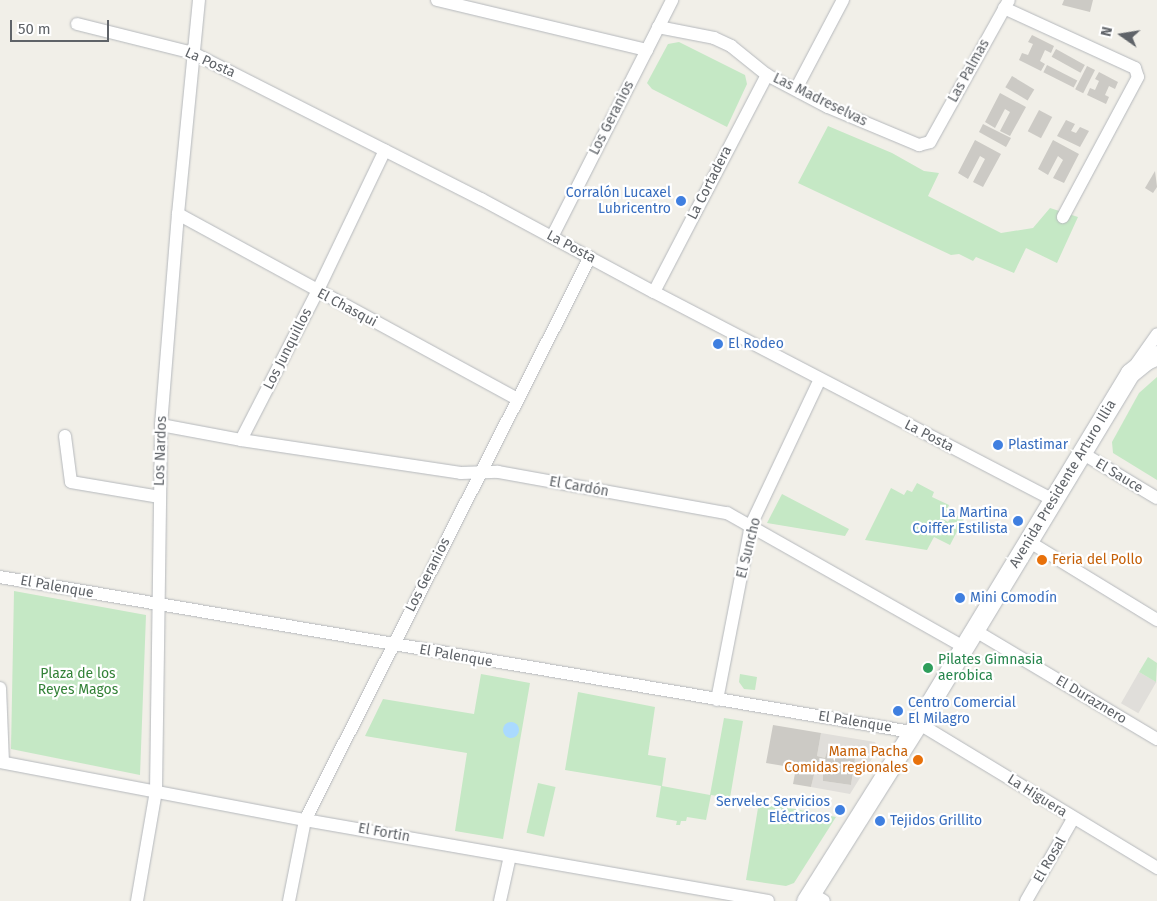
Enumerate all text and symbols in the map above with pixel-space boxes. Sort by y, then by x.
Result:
scale bar [12,10,111,42]
north arrow [1097,10,1147,60]
text: 50 m [18,20,51,38]
text: N [1098,25,1116,38]
street label: Las Palmas [945,37,993,105]
street label: La Posta [182,45,238,81]
street label: Las Madreselvas [770,70,870,130]
street label: Los Geranios [586,78,638,158]
street label: La Cortadera [684,143,736,223]
place label: Corralón Lucaxel Lubricentro [566,185,671,218]
marker: Corralón Lucaxel Lubricentro [675,195,687,207]
street label: La Posta [544,227,598,267]
street label: El Chasqui [314,285,380,331]
street label: Los Junquillos [260,306,316,392]
place label: El Rodeo [728,336,784,352]
marker: El Rodeo [712,338,724,350]
street label: Avenida Presidente Arturo Illia [1006,397,1120,571]
street label: Los Nardos [151,416,171,486]
street label: La Posta [902,416,956,456]
place label: Plastimar [1008,437,1068,453]
marker: Plastimar [992,439,1004,451]
street label: El Sauce [1092,455,1146,497]
street label: El Cardón [548,473,610,501]
place label: La Martina Coiffer Estilista [912,505,1008,538]
marker: La Martina Coiffer Estilista [1012,515,1024,527]
street label: El Suncho [733,516,765,580]
street label: Los Geranios [402,535,454,615]
place label: Feria del Pollo [1052,552,1143,568]
marker: Feria del Pollo [1036,554,1048,566]
street label: El Palenque [19,572,95,602]
place label: Mini Comodín [970,590,1057,606]
marker: Mini Comodín [954,592,966,604]
street label: El Palenque [418,641,494,671]
place label: Pilates Gimnasia aerobica [938,652,1043,684]
marker: Pilates Gimnasia aerobica [922,662,934,674]
park label: Plaza de los Reyes Magos [38,666,118,699]
street label: El Duraznero [1052,672,1130,728]
place label: Centro Comercial El Milagro [908,695,1016,728]
marker: Centro Comercial El Milagro [892,705,904,717]
street label: El Palenque [817,708,893,736]
place label: Mama Pacha Comidas regionales [784,744,908,776]
marker: Mama Pacha Comidas regionales [912,754,924,766]
street label: La Higuera [1004,771,1070,821]
place label: Servelec Servicios Eléctricos [716,794,830,826]
marker: Servelec Servicios Eléctricos [834,804,846,816]
place label: Tejidos Grillito [890,813,982,829]
marker: Tejidos Grillito [874,815,886,827]
street label: El Fortin [357,820,411,846]
street label: El Rosal [1030,834,1070,886]

